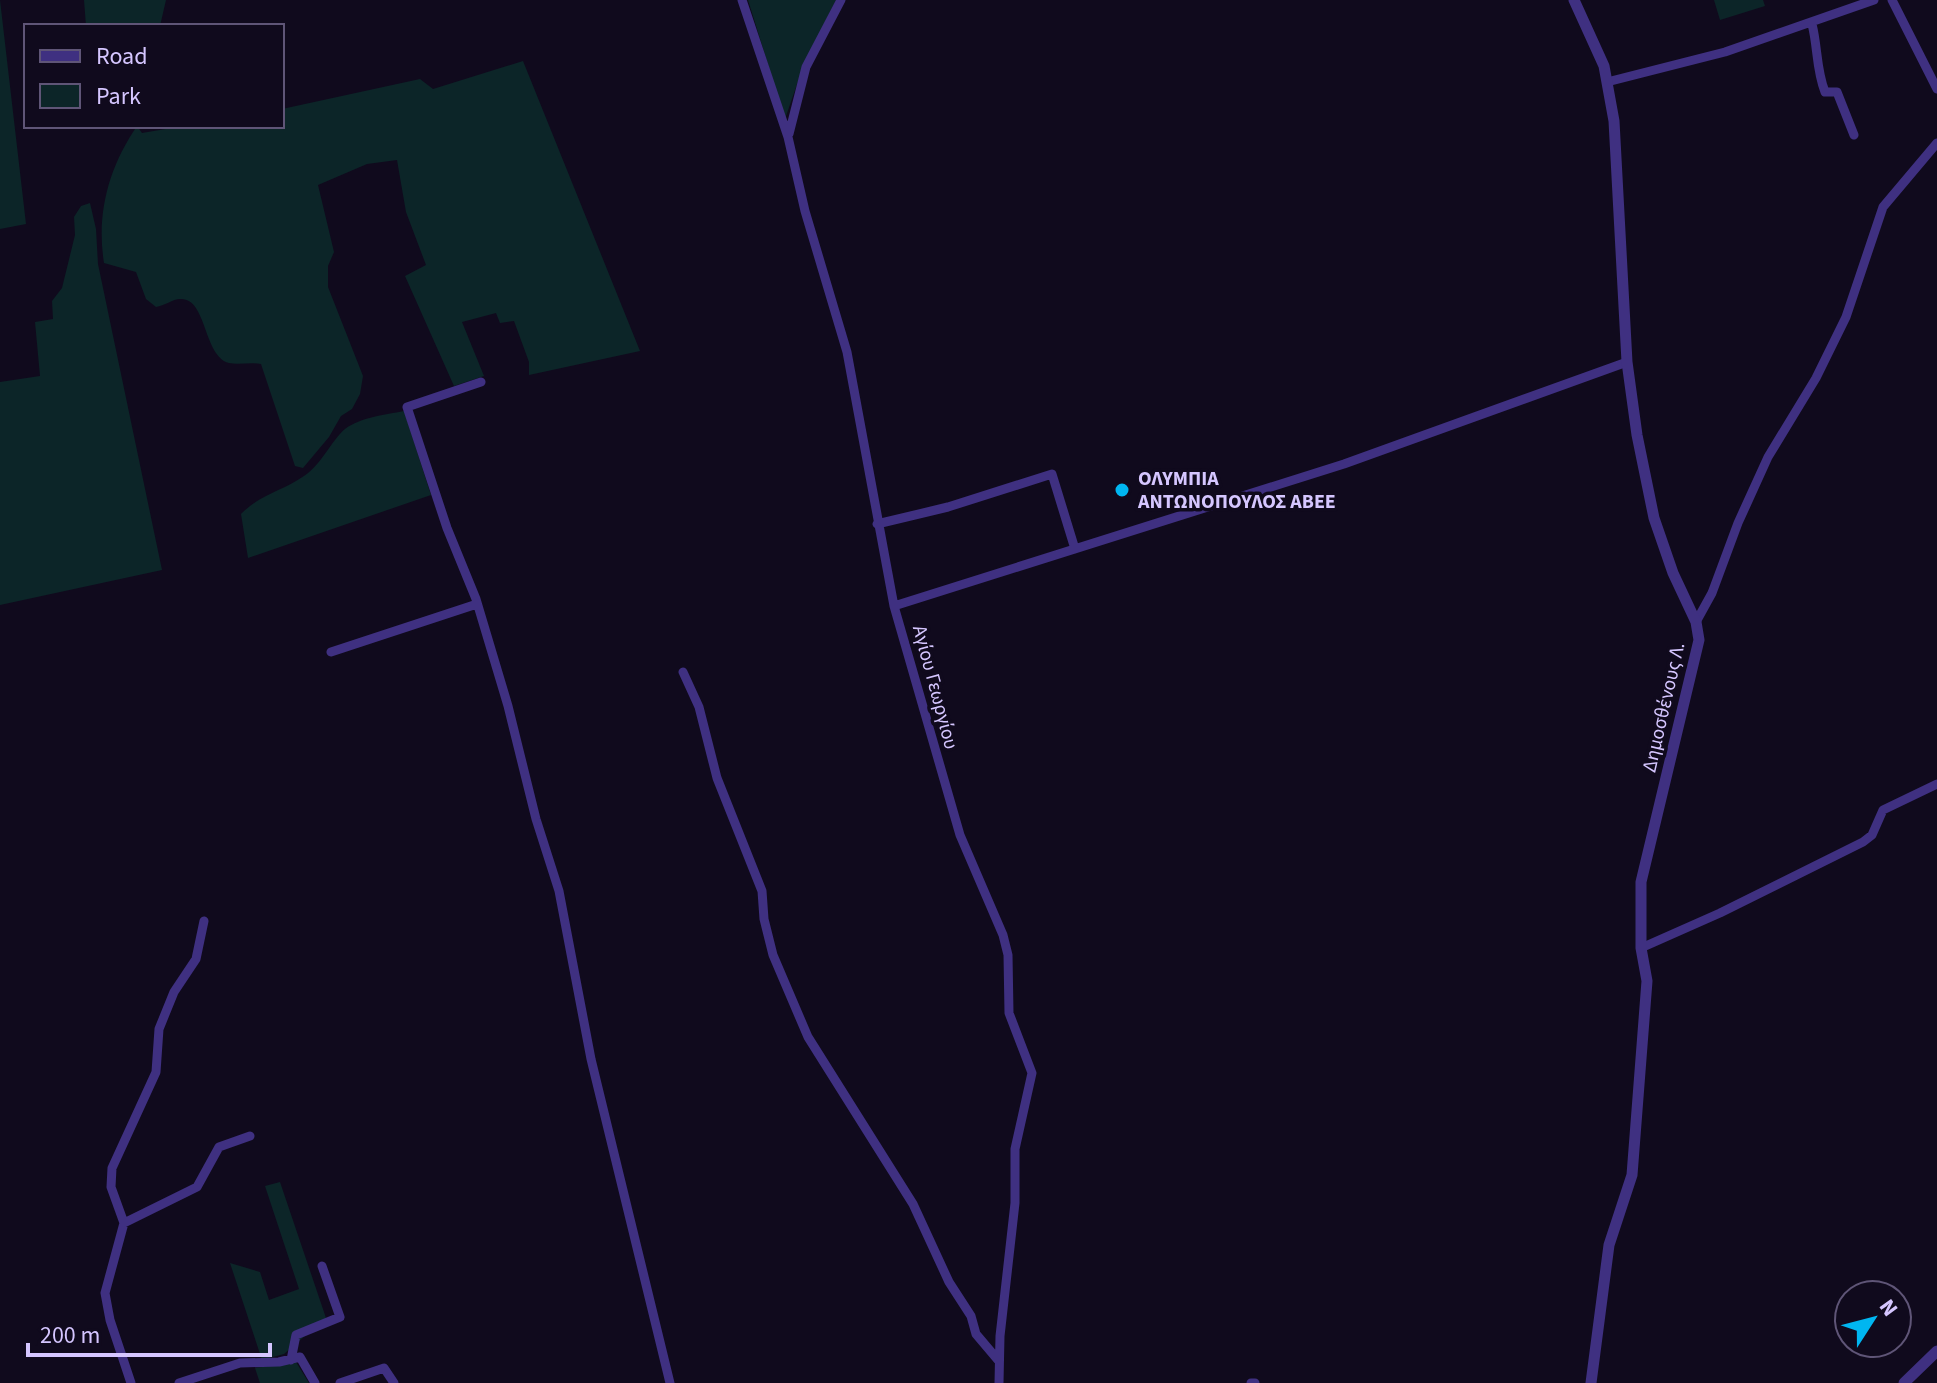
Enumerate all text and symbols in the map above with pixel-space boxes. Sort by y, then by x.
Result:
legend [24,24,284,128]
text: Road [96,39,148,74]
text: Park [96,79,141,114]
place label: ΟΛΥΜΠΙΑ ΑΝΤΩΝΟΠΟΥΛΟΣ ΑΒΕΕ [1137,465,1336,516]
marker: ΟΛΥΜΠΙΑ ΑΝΤΩΝΟΠΟΥΛΟΣ ΑΒΕΕ [1113,481,1131,499]
street label: Αγίου Γεωργίου [905,622,965,752]
street label: Δημοσθένους Λ. [1635,639,1693,775]
north arrow [1833,1279,1913,1359]
text: N [1871,1293,1906,1323]
scale bar [28,1307,270,1357]
text: 200 m [40,1318,100,1353]

